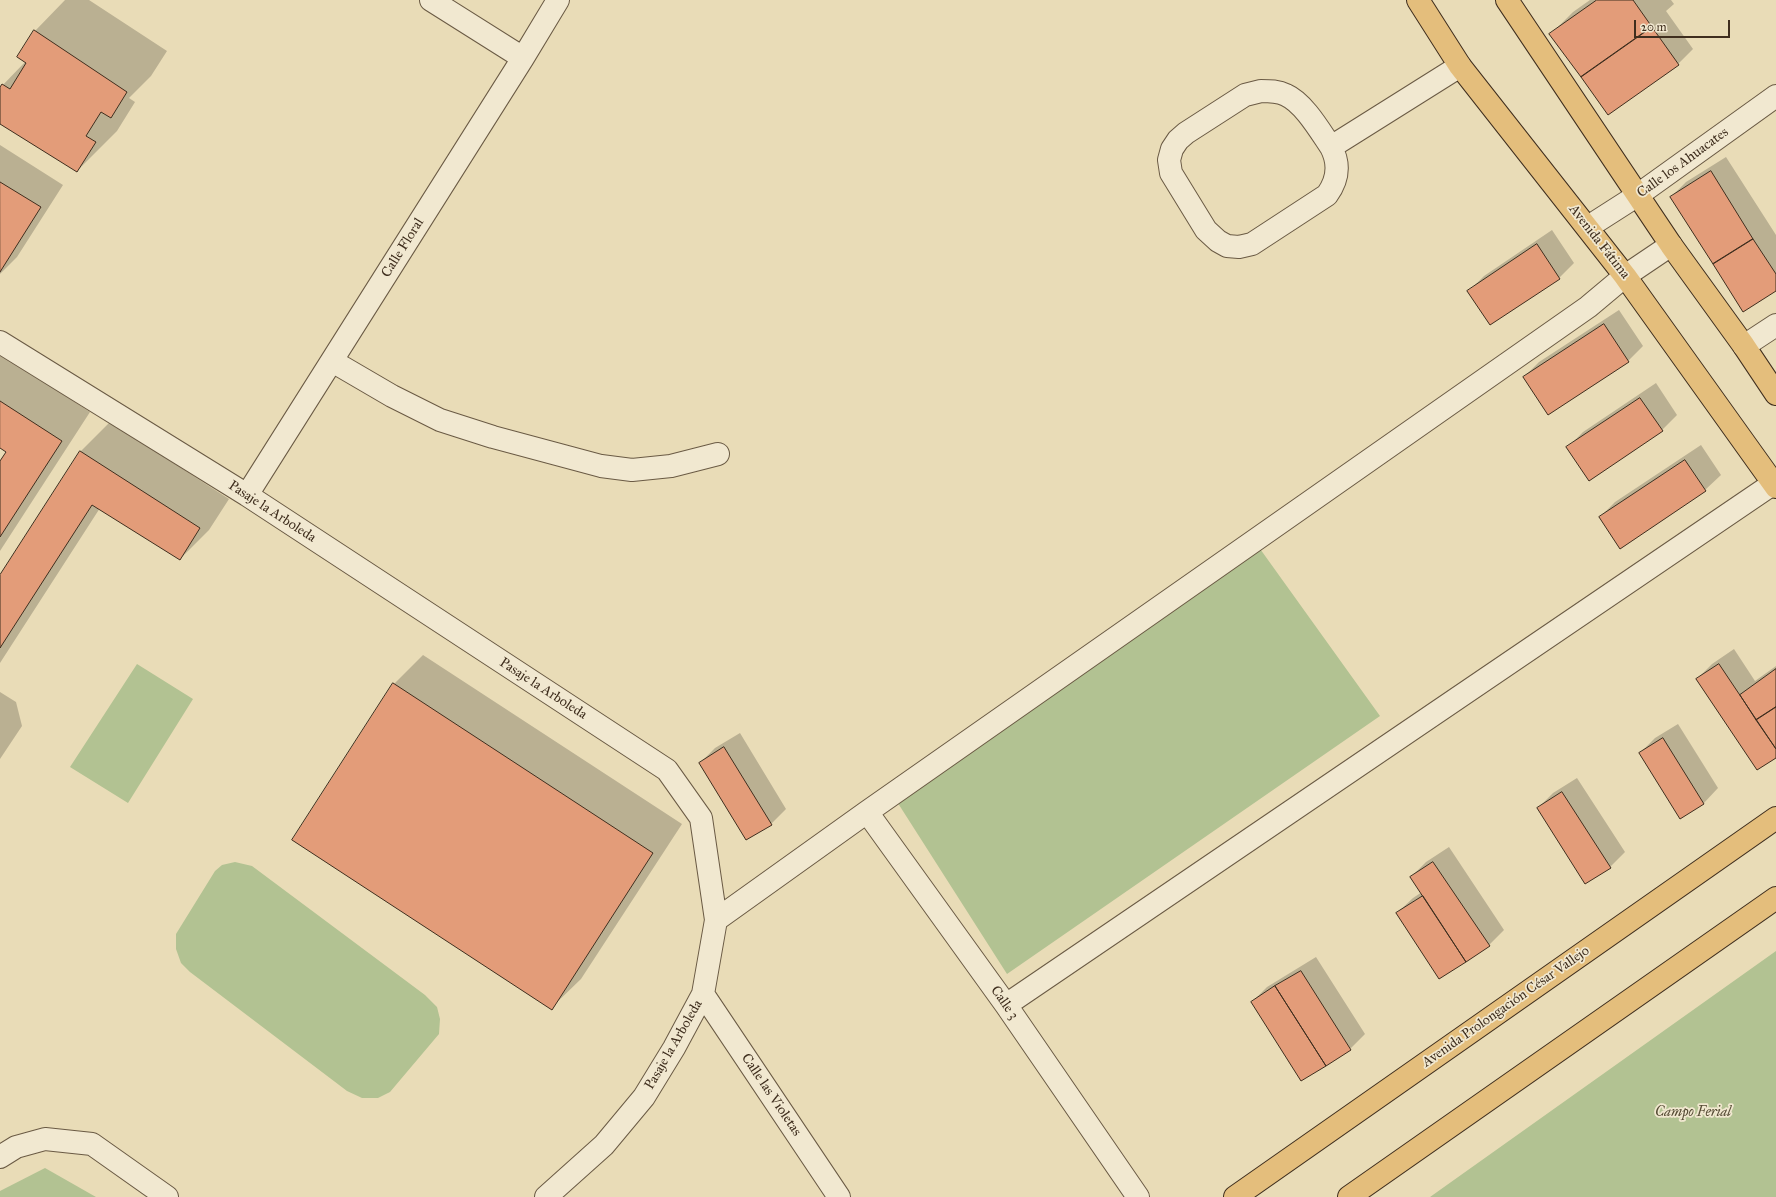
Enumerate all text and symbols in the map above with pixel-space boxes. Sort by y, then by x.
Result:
scale bar [1636,12,1732,38]
text: 20 m [1641,20,1667,34]
street label: Calle los Ahuacates [1634,124,1732,202]
street label: Avenida Fátima [1565,201,1633,283]
street label: Calle Floral [378,215,428,281]
street label: Pasaje la Arboleda [225,478,319,546]
street label: Pasaje la Arboleda [496,655,590,723]
street label: Avenida Prolongación César Vallejo [1419,943,1593,1071]
street label: Calle 3 [986,983,1022,1023]
street label: Pasaje la Arboleda [642,997,706,1093]
street label: Calle las Violetas [737,1051,805,1139]
park label: Campo Ferial [1655,1105,1731,1121]

